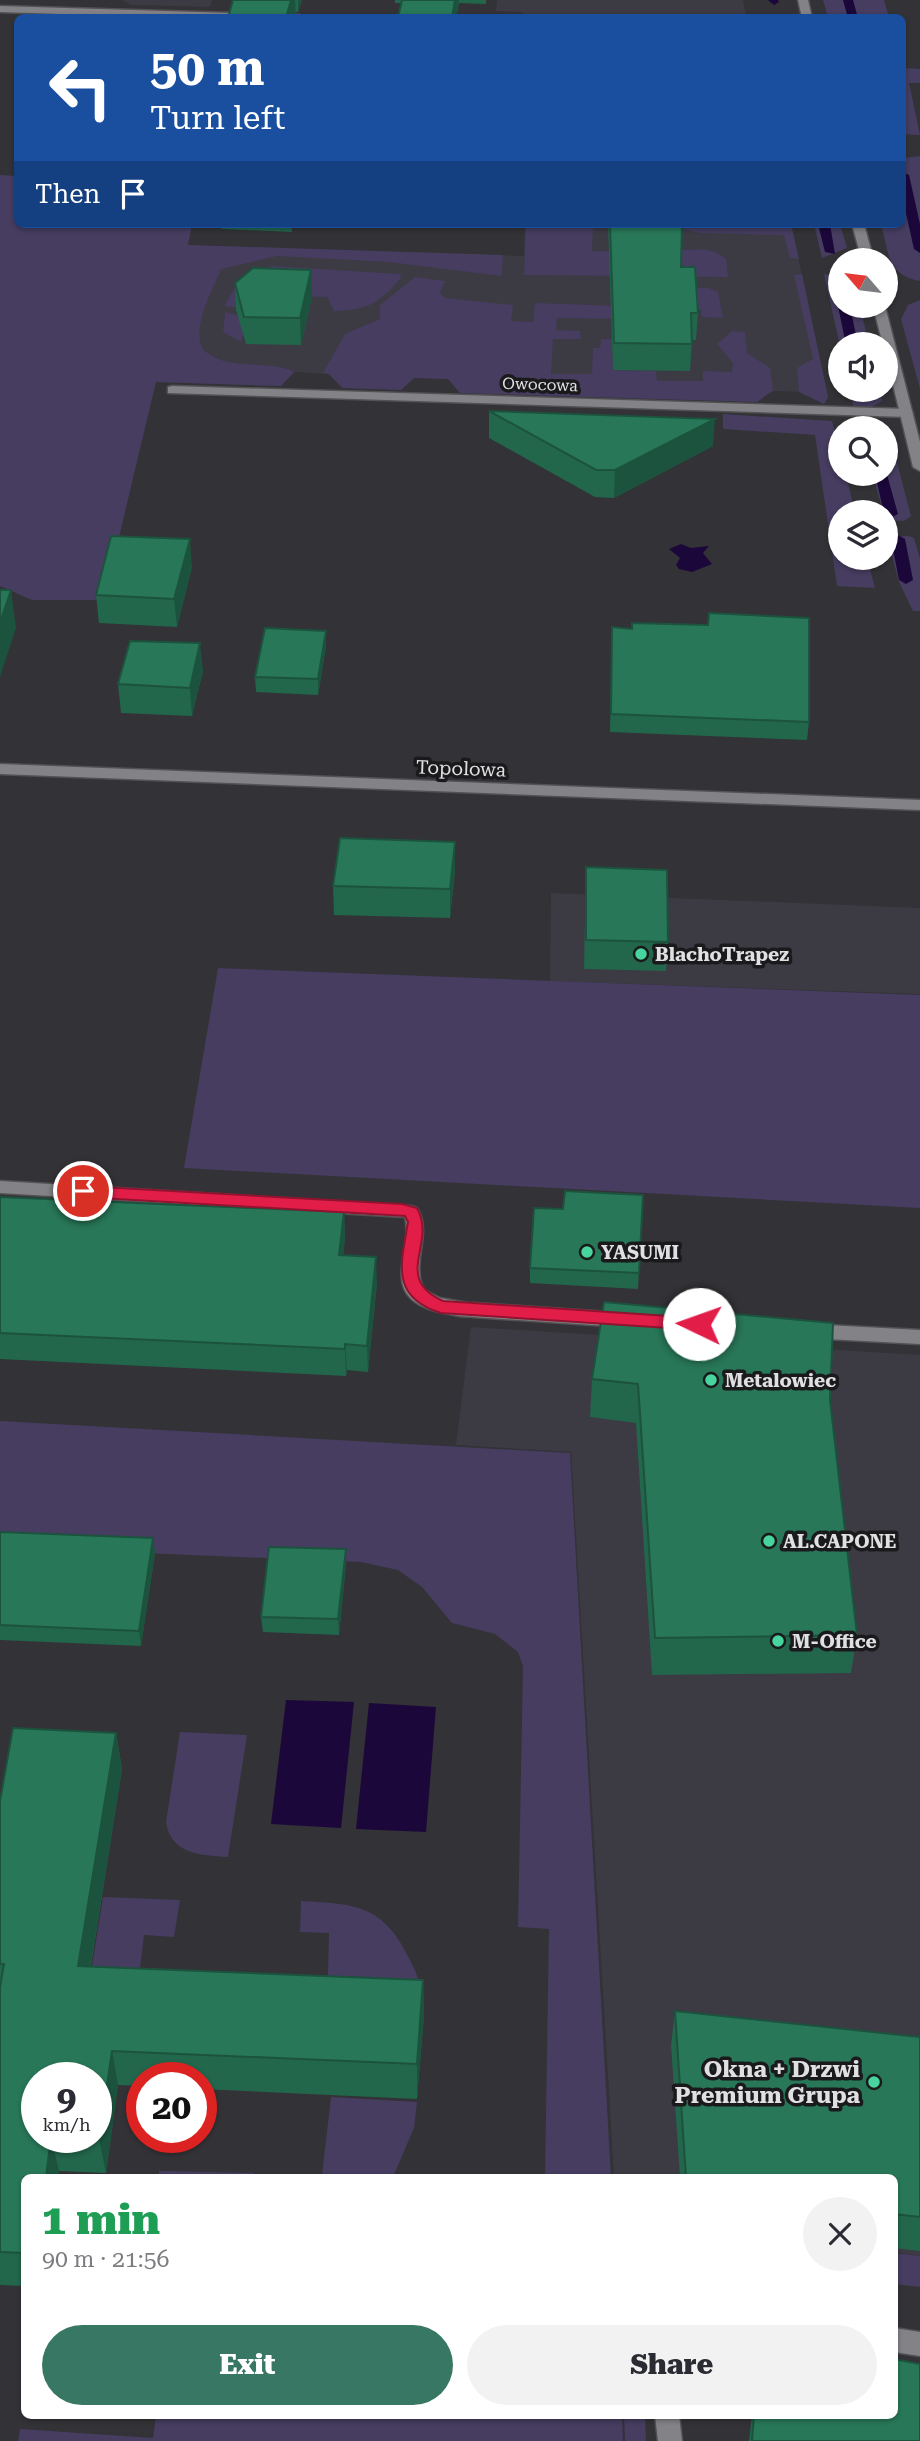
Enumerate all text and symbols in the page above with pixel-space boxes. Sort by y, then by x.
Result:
text: 50 m [150,40,265,97]
icon: left [35,42,126,133]
text: Turn left [150,99,285,137]
icon: arrive [114,175,152,213]
text: Then [35,179,100,209]
north arrow [828,248,898,318]
map controls [828,248,898,570]
button: sound [828,332,898,402]
street label: Owocowa [502,374,578,395]
button: search [828,416,898,486]
button: layers [828,500,898,570]
street label: Topolowa [416,755,507,782]
place label: BlachoTrapez [655,943,789,966]
marker: BlachoTrapez [633,946,649,962]
pin [53,1161,113,1221]
icon: arrive [64,1172,102,1210]
place label: YASUMI [601,1241,679,1264]
marker: YASUMI [579,1244,595,1260]
position arrow [662,1287,736,1361]
place label: Metalowiec [725,1369,836,1392]
marker: Metalowiec [703,1372,719,1388]
place label: AL.CAPONE [783,1530,896,1553]
marker: AL.CAPONE [761,1533,777,1549]
place label: M-Office [792,1630,877,1653]
marker: M-Office [770,1633,786,1649]
place label: Okna + Drzwi Premium Grupa [675,2056,860,2109]
speed limit sign: 20 [126,2062,217,2153]
marker: Okna + Drzwi Premium Grupa [866,2074,882,2090]
text: 9 [57,2078,76,2119]
text: km/h [42,2114,91,2135]
text: 1 min [42,2195,160,2244]
button: close [803,2197,877,2271]
text: 90 m · 21:56 [42,2246,169,2273]
button: Exit [42,2325,453,2405]
button: Share [467,2325,877,2405]

